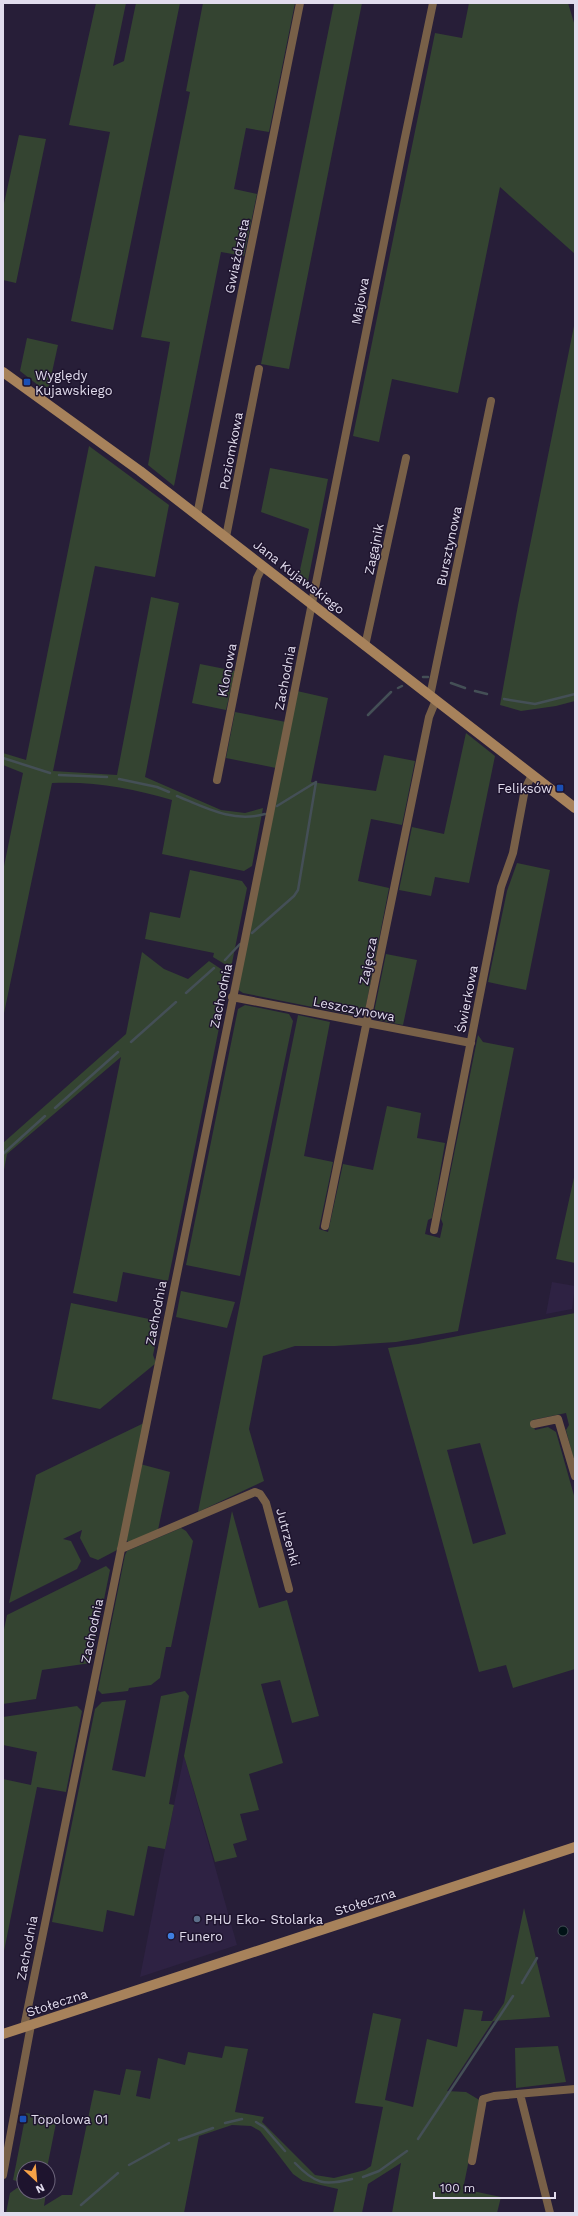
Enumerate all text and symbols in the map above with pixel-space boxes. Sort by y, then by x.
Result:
street label: Gwiaździsta [222,217,252,295]
street label: Majowa [348,276,372,326]
place label: Wyględy Kujawskiego [35,368,113,398]
marker: Wyględy Kujawskiego [22,377,32,387]
street label: Poziomkowa [216,410,246,491]
street label: Bursztynowa [433,504,465,587]
street label: Zagajnik [361,521,387,576]
street label: Jana Kujawskiego [250,537,348,617]
street label: Klonowa [214,641,240,698]
street label: Zachodnia [271,644,299,712]
place label: Feliksów [497,781,552,796]
marker: Feliksów [555,783,565,793]
street label: Zajęcza [356,935,380,986]
street label: Zachodnia [207,962,235,1030]
street label: Świerkowa [452,963,481,1034]
street label: Leszczynowa [312,994,397,1024]
street label: Zachodnia [142,1279,170,1347]
street label: Jutrzenki [273,1506,303,1568]
street label: Zachodnia [78,1597,106,1665]
street label: Stołeczna [332,1885,398,1919]
place label: PHU Eko- Stolarka [205,1912,324,1927]
street label: Zachodnia [13,1914,41,1982]
marker: PHU Eko- Stolarka [192,1914,202,1924]
place label: Funero [179,1929,223,1944]
marker: Funero [166,1931,176,1941]
street label: Stołeczna [24,1986,90,2020]
place label: Topolowa 01 [31,2112,108,2127]
marker: Topolowa 01 [18,2114,28,2124]
north arrow [16,2160,56,2200]
scale bar [434,2174,555,2200]
text: N [34,2181,47,2196]
text: 100 m [440,2181,475,2195]

